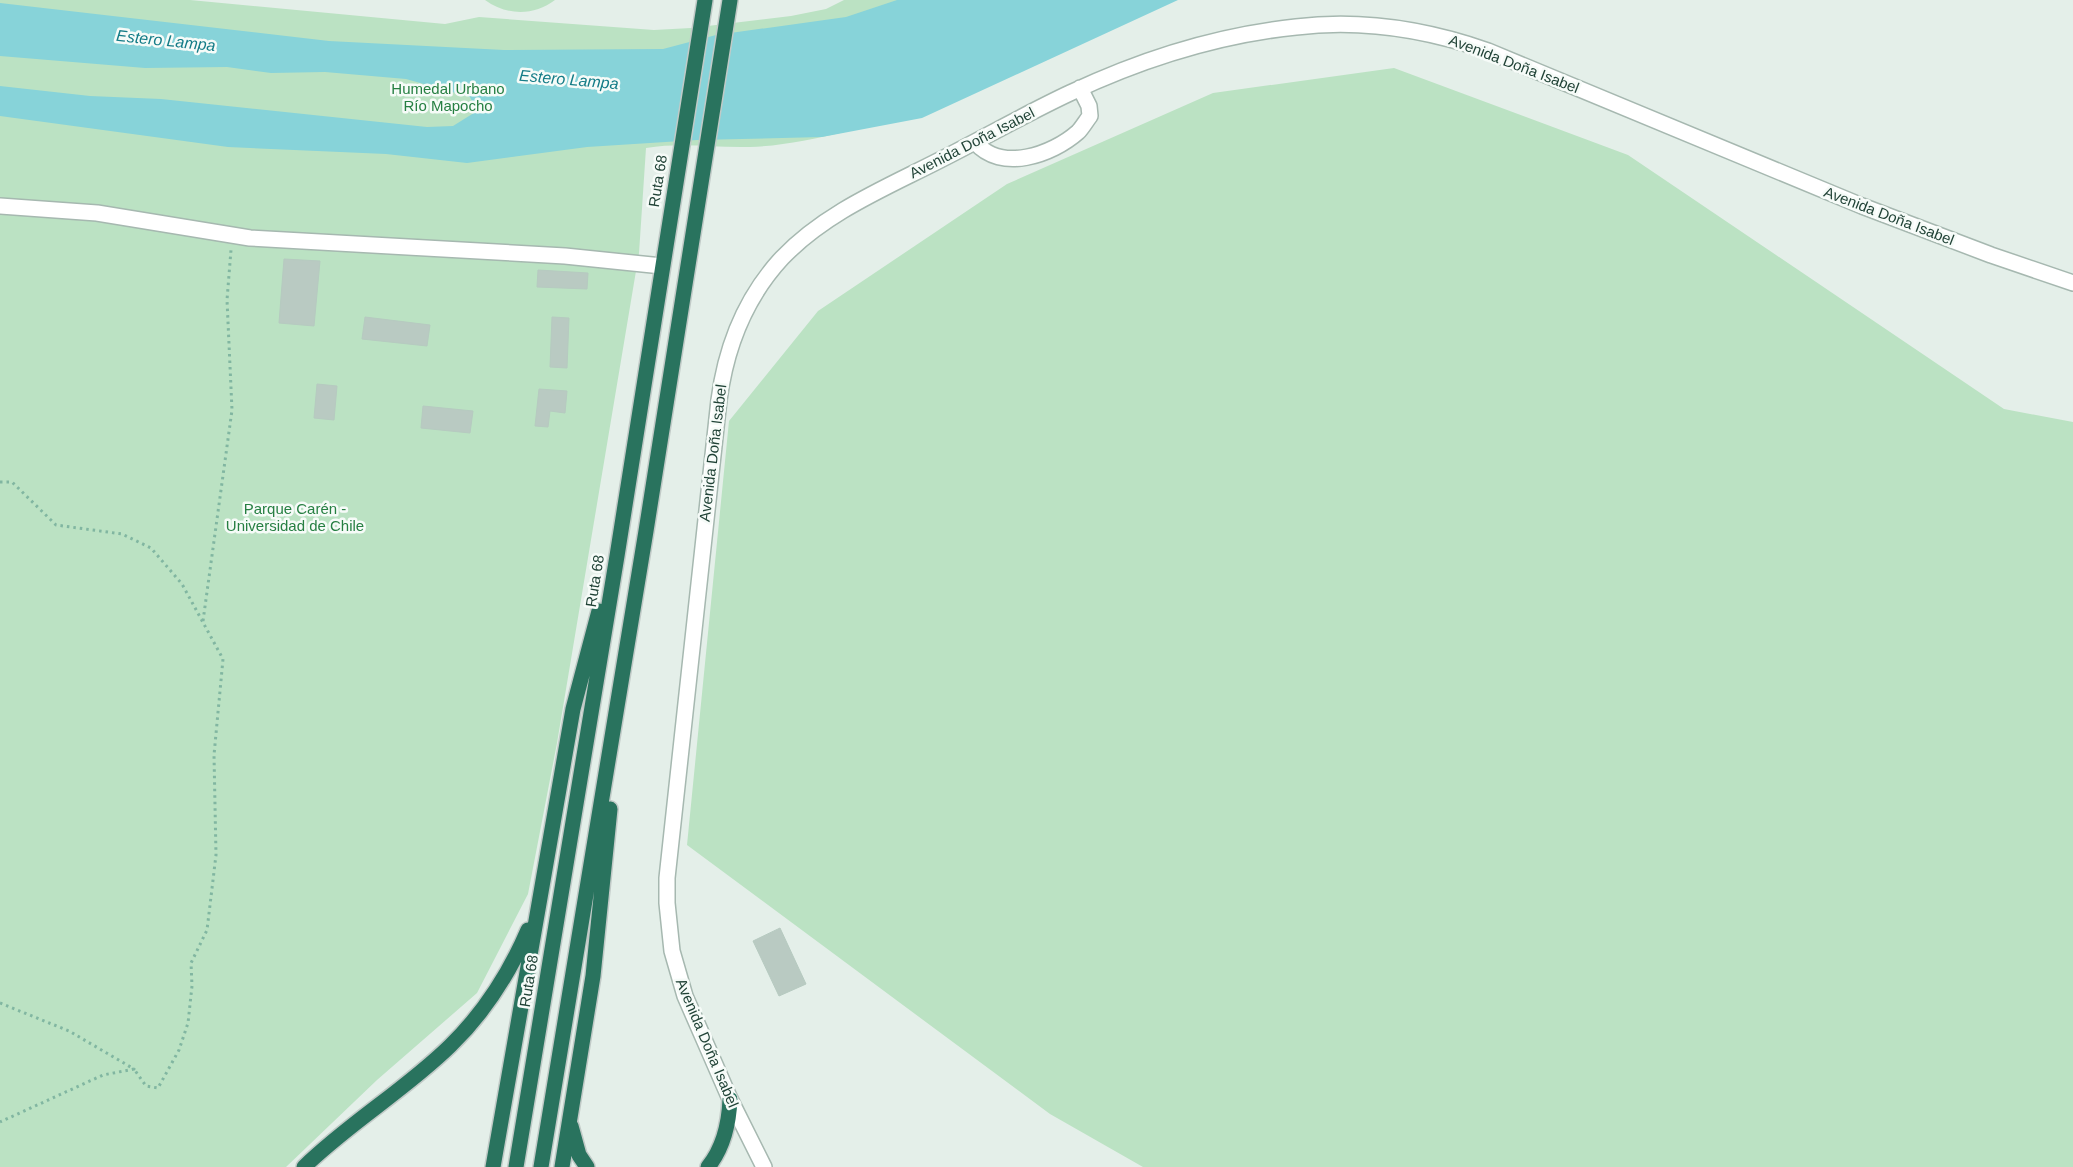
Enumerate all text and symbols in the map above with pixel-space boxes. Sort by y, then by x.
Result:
water label: Estero Lampa [116,27,216,54]
street label: Avenida Doña Isabel [1447,31,1582,96]
water label: Estero Lampa [519,67,619,92]
park label: Humedal Urbano Río Mapocho [391,80,505,114]
street label: Avenida Doña Isabel [906,104,1037,181]
street label: Ruta 68 [645,154,670,208]
street label: Avenida Doña Isabel [1822,183,1957,248]
street label: Avenida Doña Isabel [696,383,729,523]
park label: Parque Carén - Universidad de Chile [226,500,364,534]
street label: Ruta 68 [582,554,607,608]
street label: Ruta 68 [516,954,541,1008]
street label: Avenida Doña Isabel [673,976,742,1110]

